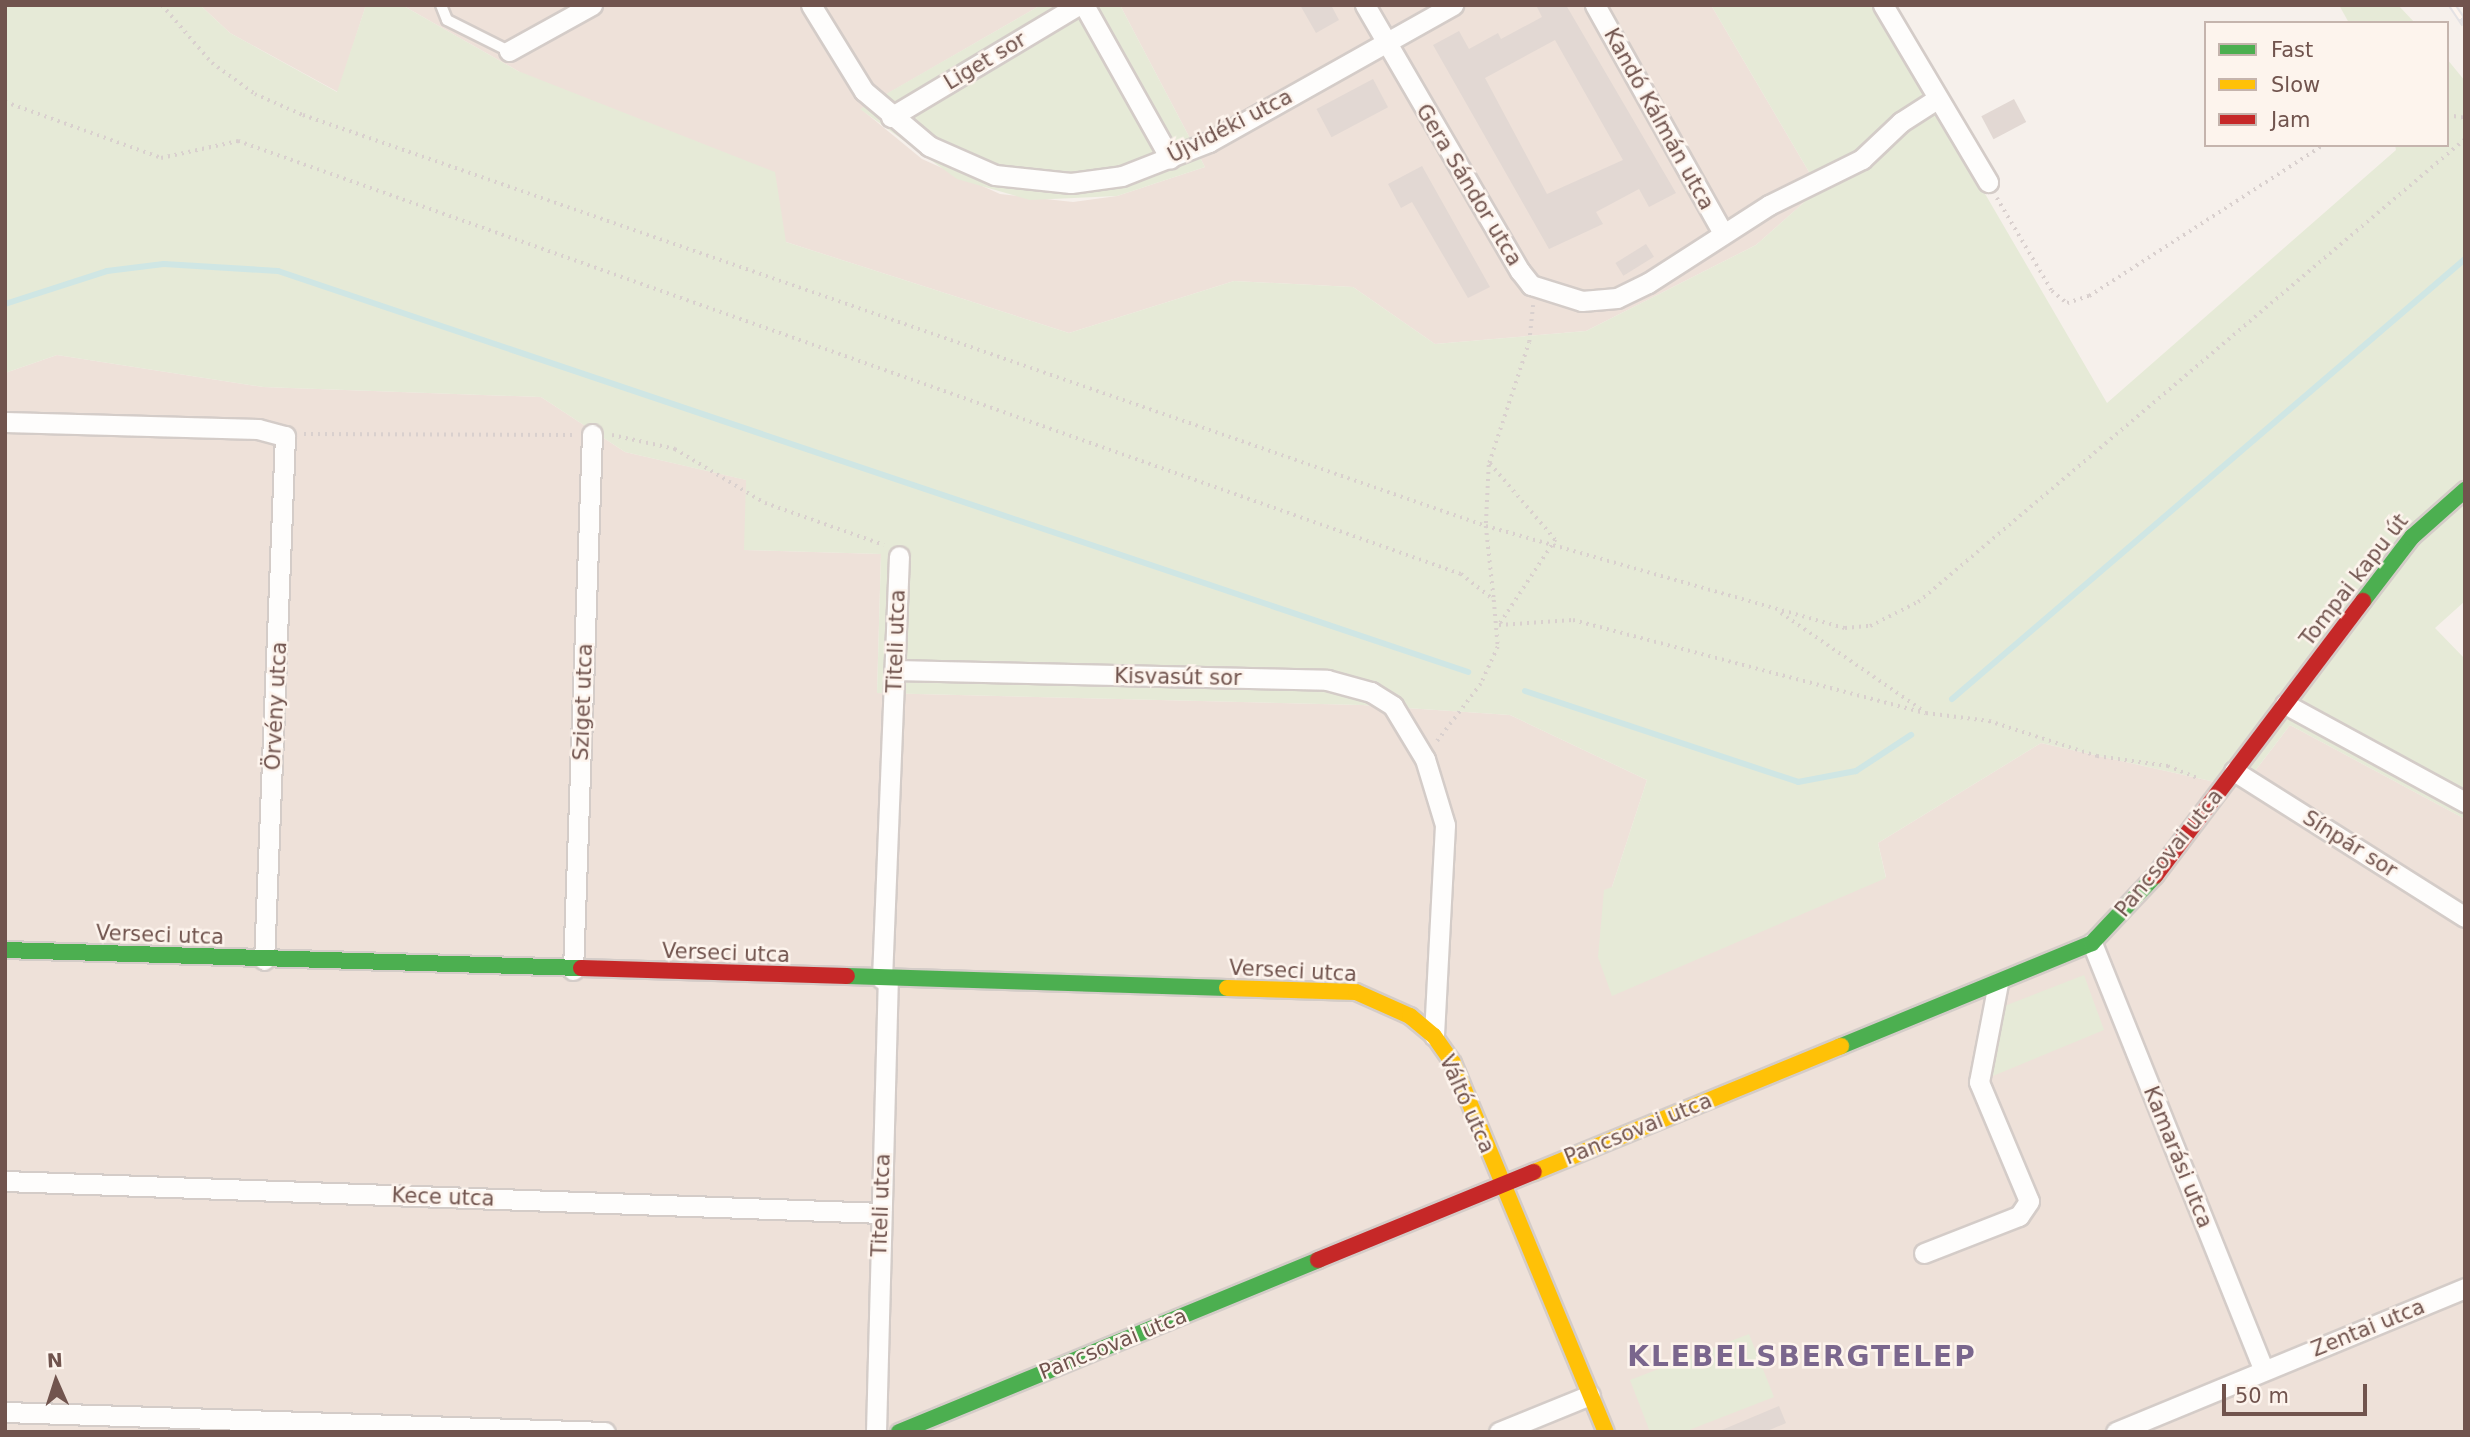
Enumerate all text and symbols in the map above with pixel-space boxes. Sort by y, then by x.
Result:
legend [2204,21,2449,147]
street label: Kandó Kálmán utca [1599,24,1719,214]
street label: Liget sor [939,27,1031,95]
text: Fast [2271,38,2313,62]
text: Slow [2271,73,2320,97]
street label: Újvidéki utca [1164,84,1296,168]
street label: Gera Sándor utca [1411,100,1527,270]
text: Jam [2271,108,2311,132]
street label: Tompai kapu út [2295,509,2413,651]
street label: Titeli utca [882,589,910,693]
street label: Örvény utca [260,641,292,771]
street label: Sziget utca [568,643,598,761]
street label: Kisvasút sor [1114,663,1242,691]
street label: Pancsovai utca [2110,784,2228,922]
street label: Sínpár sor [2298,805,2402,883]
street label: Verseci utca [96,920,224,950]
street label: Verseci utca [662,938,790,968]
street label: Verseci utca [1228,955,1358,987]
street label: Váltó utca [1434,1051,1500,1157]
street label: Kamarási utca [2138,1083,2218,1231]
street label: Pancsovai utca [1560,1088,1716,1170]
street label: Titeli utca [867,1153,895,1257]
street label: Kece utca [391,1183,495,1211]
street label: Zentai utca [2308,1294,2428,1362]
street label: Pancsovai utca [1035,1303,1191,1385]
district label: KLEBELSBERGTELEP [1629,1340,1975,1374]
north arrow [21,1346,91,1416]
text: N [46,1349,63,1371]
scale bar [2225,1370,2370,1414]
text: 50 m [2235,1384,2289,1408]

